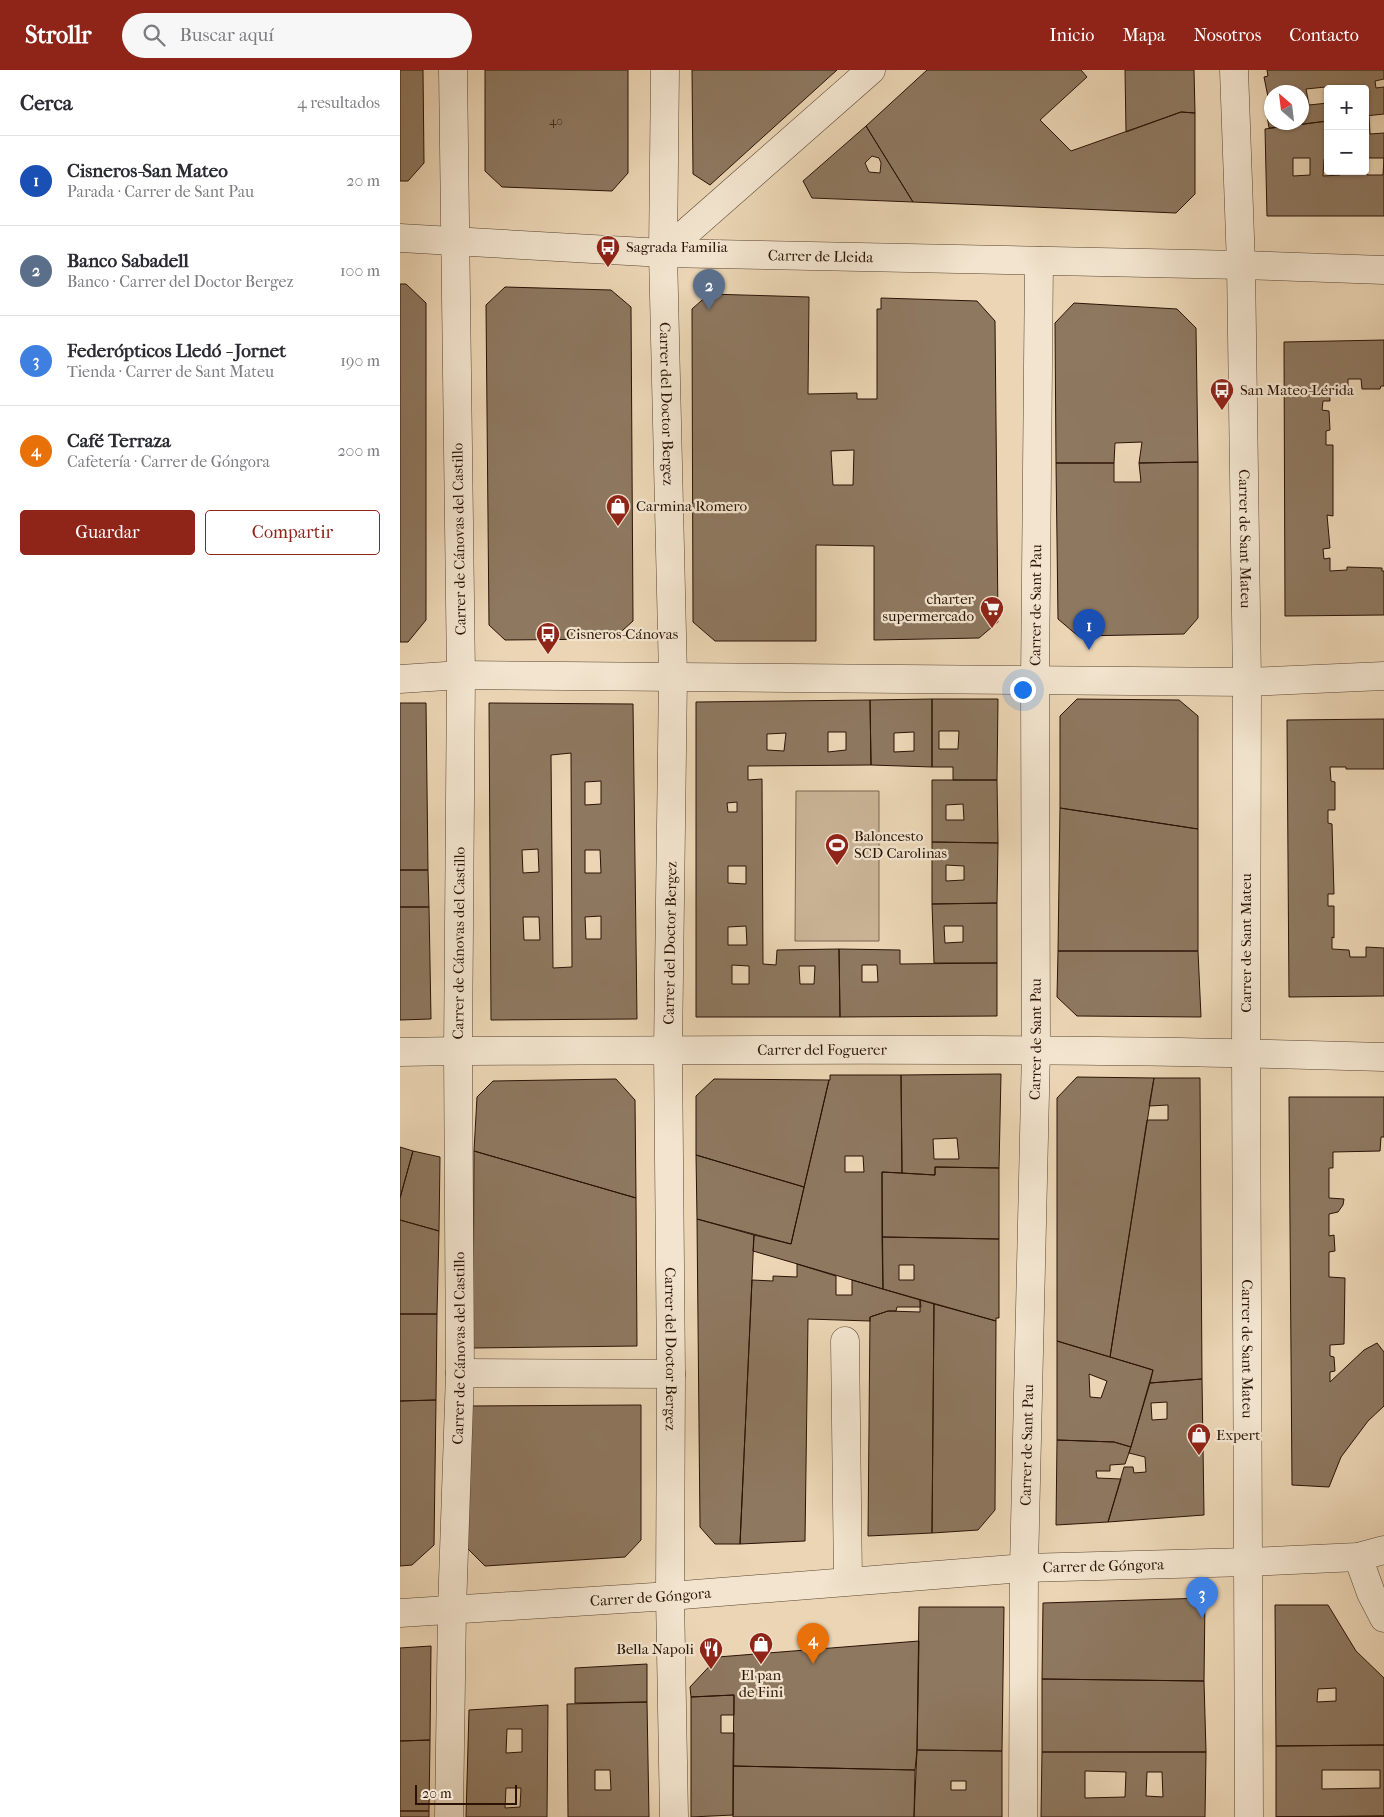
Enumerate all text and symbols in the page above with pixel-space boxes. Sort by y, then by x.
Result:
search box [122,13,472,58]
text: Strollr [25,21,92,49]
icon: search [140,21,168,49]
text: Buscar aquí [180,24,274,46]
text: Inicio [1050,25,1095,46]
text: Mapa [1123,25,1165,46]
text: Nosotros [1193,25,1261,46]
text: Contacto [1289,25,1359,46]
north arrow [1264,85,1309,130]
map controls [1324,85,1369,175]
button: + [1324,85,1369,130]
text: Cerca [20,91,72,115]
text: 4 resultados [297,93,380,112]
house number: 40 [549,114,563,128]
button: − [1324,130,1369,175]
text: Cisneros-San Mateo [67,160,228,182]
text: 1 [33,171,39,190]
text: 20 m [346,171,380,190]
text: Parada · Carrer de Sant Pau [67,182,254,201]
bus stop icon: Sagrada Familia [595,234,621,268]
place label: Sagrada Familia [626,238,729,256]
street label: Carrer de Lleida [768,246,875,266]
text: Banco Sabadell [67,250,189,272]
text: 2 [32,261,40,280]
text: 100 m [340,261,380,280]
pin: 2 [693,269,725,310]
text: Banco · Carrer del Doctor Bergez [67,272,293,291]
street label: Carrer del Doctor Bergez [656,322,678,486]
text: Federópticos Lledó - Jornet [67,340,286,362]
text: 3 [33,351,39,370]
text: 190 m [340,351,380,370]
text: Tienda · Carrer de Sant Mateu [67,362,274,381]
bus stop icon: San Mateo-Lérida [1209,377,1235,411]
place label: San Mateo-Lérida [1240,381,1355,399]
text: Café Terraza [67,430,171,452]
text: 4 [31,441,41,460]
text: 200 m [337,441,380,460]
street label: Carrer de Cánovas del Castillo [448,442,470,635]
text: Cafetería · Carrer de Góngora [67,452,270,471]
street label: Carrer de Sant Mateu [1235,469,1255,609]
shop icon: Carmina Romero [605,493,631,527]
place label: Carmina Romero [636,497,748,515]
button: Guardar [20,510,195,555]
button: Compartir [205,510,380,555]
street label: Carrer de Sant Pau [1026,544,1045,666]
place label: charter supermercado [883,590,975,625]
supermarket icon: charter supermercado [979,595,1005,629]
pin: 1 [1073,609,1105,650]
bus stop icon: Cisneros-Cánovas [535,621,561,655]
place label: Cisneros-Cánovas [566,625,679,643]
your location [1010,677,1036,703]
place label: Baloncesto SCD Carolinas [854,827,948,862]
sports icon: Baloncesto SCD Carolinas [824,832,850,866]
street label: Carrer de Cánovas del Castillo [449,846,469,1040]
street label: Carrer del Doctor Bergez [660,861,680,1025]
street label: Carrer de Sant Mateu [1237,873,1255,1013]
street label: Carrer de Sant Pau [1026,978,1045,1100]
street label: Carrer del Foguerer [757,1041,887,1059]
street label: Carrer de Cánovas del Castillo [449,1251,469,1445]
street label: Carrer del Doctor Bergez [661,1267,680,1431]
street label: Carrer de Sant Mateu [1238,1279,1256,1419]
street label: Carrer de Sant Pau [1016,1383,1037,1506]
shop icon: Expert [1186,1422,1212,1456]
place label: Expert [1216,1426,1261,1444]
street label: Carrer de Góngora [1042,1555,1165,1576]
pin: 3 [1186,1577,1218,1618]
street label: Carrer de Góngora [589,1584,713,1610]
pin: 4 [797,1623,829,1664]
shop icon: El pan de Fini [748,1631,774,1665]
restaurant icon: Bella Napoli [698,1636,724,1670]
place label: Bella Napoli [616,1640,695,1658]
place label: El pan de Fini [739,1666,784,1701]
scale bar [415,1782,518,1805]
text: 20 m [422,1785,452,1802]

